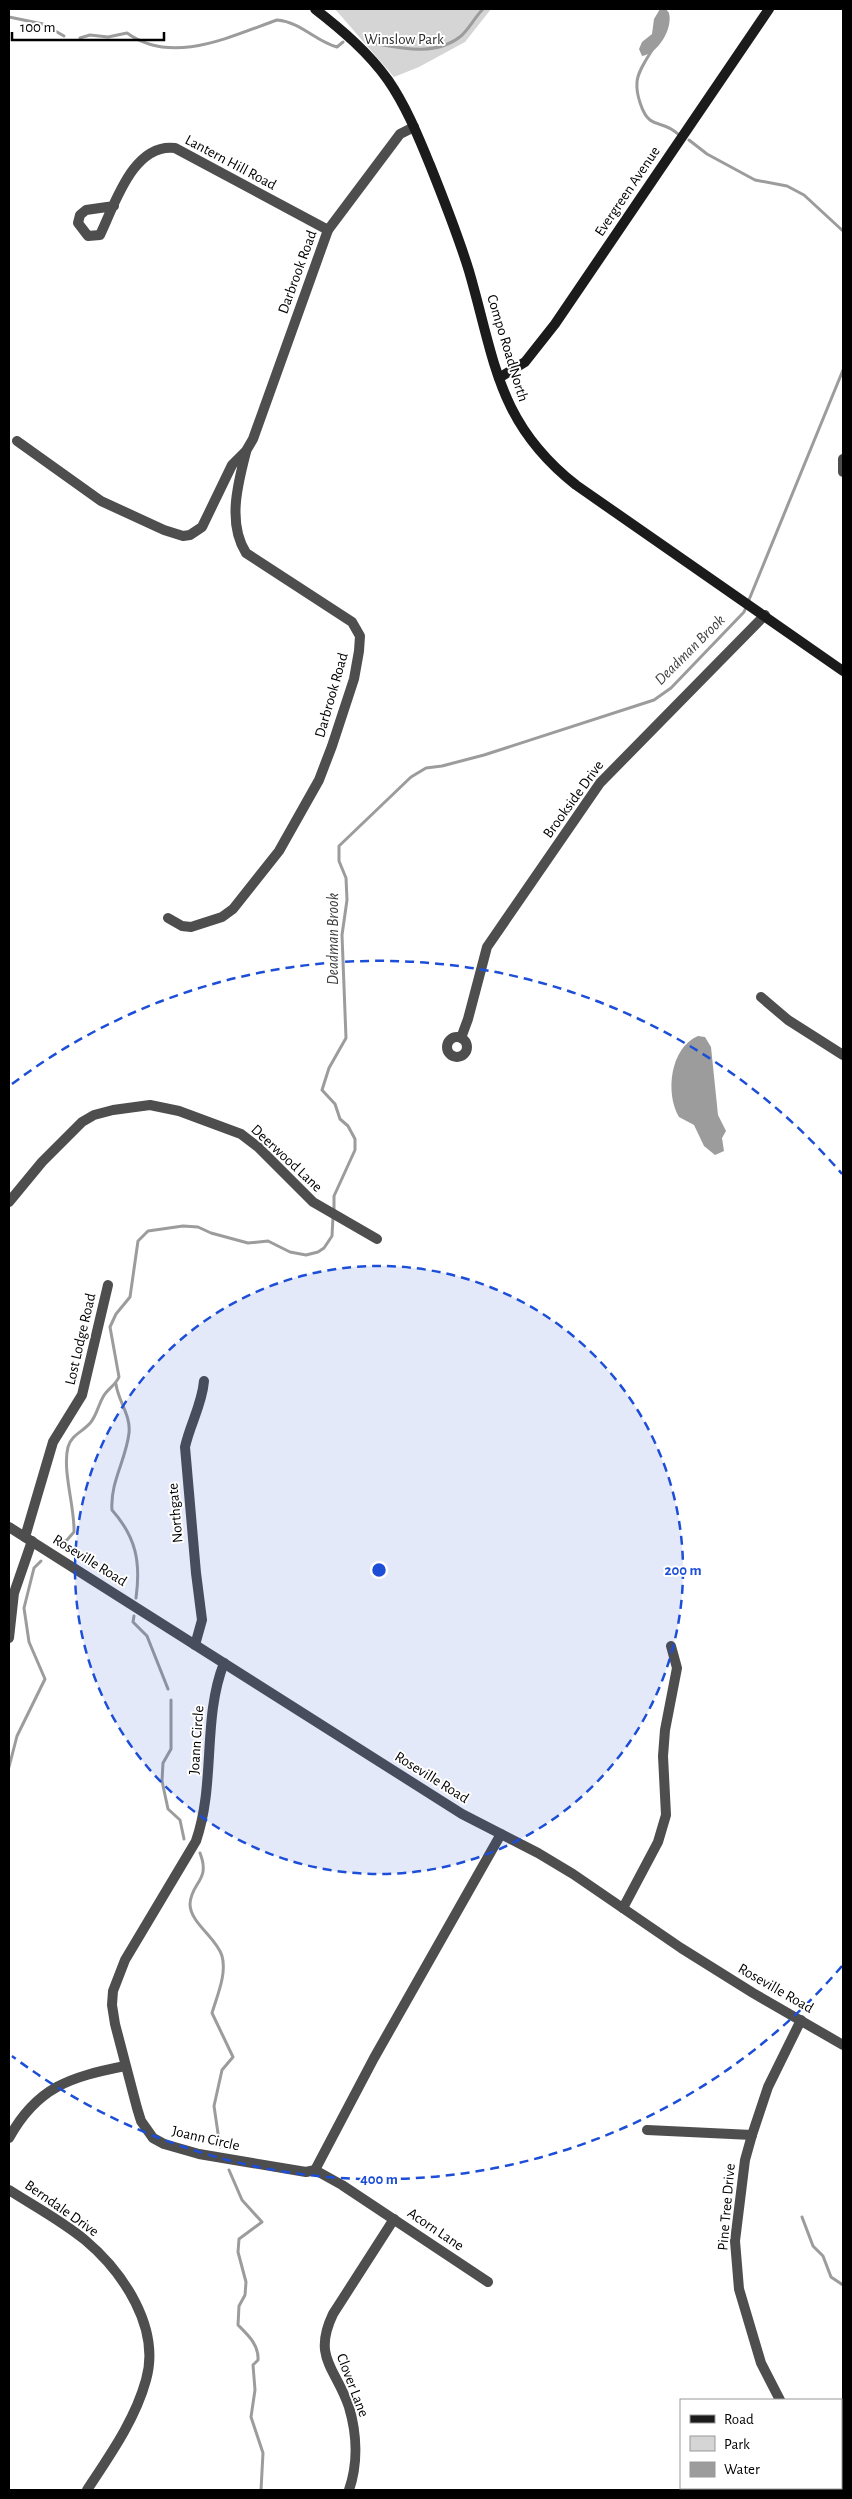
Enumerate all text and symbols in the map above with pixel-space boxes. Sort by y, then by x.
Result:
scale bar [12,10,165,42]
text: 100 m [20,20,55,35]
park label: Winslow Park [364,32,444,47]
street label: Lantern Hill Road [183,132,279,193]
street label: Evergreen Avenue [592,144,663,239]
street label: Darbrook Road [275,228,320,316]
street label: Compo Road North [484,293,531,403]
water label: Deadman Brook [651,611,728,688]
street label: Darbrook Road [312,651,351,739]
street label: Brookside Drive [540,758,607,841]
water label: Deadman Brook [325,893,341,985]
street label: Deerwood Lane [248,1122,325,1195]
street label: Lost Lodge Road [63,1291,98,1387]
street label: Northgate [165,1482,186,1544]
street label: Roseville Road [50,1532,130,1589]
centre of rings [370,1561,388,1579]
text: 200 m [664,1563,702,1578]
street label: Joann Circle [187,1705,206,1775]
street label: Roseville Road [392,1749,472,1806]
street label: Roseville Road [736,1961,816,2016]
street label: Joann Circle [171,2123,241,2154]
street label: Pine Tree Drive [715,2163,738,2251]
text: 400 m [360,2172,398,2187]
street label: Berndale Drive [22,2177,101,2239]
street label: Acorn Lane [405,2205,467,2254]
street label: Clover Lane [334,2351,372,2419]
legend [680,2399,842,2489]
text: Road [724,2412,754,2427]
text: Park [724,2437,750,2452]
text: Water [724,2462,760,2477]

